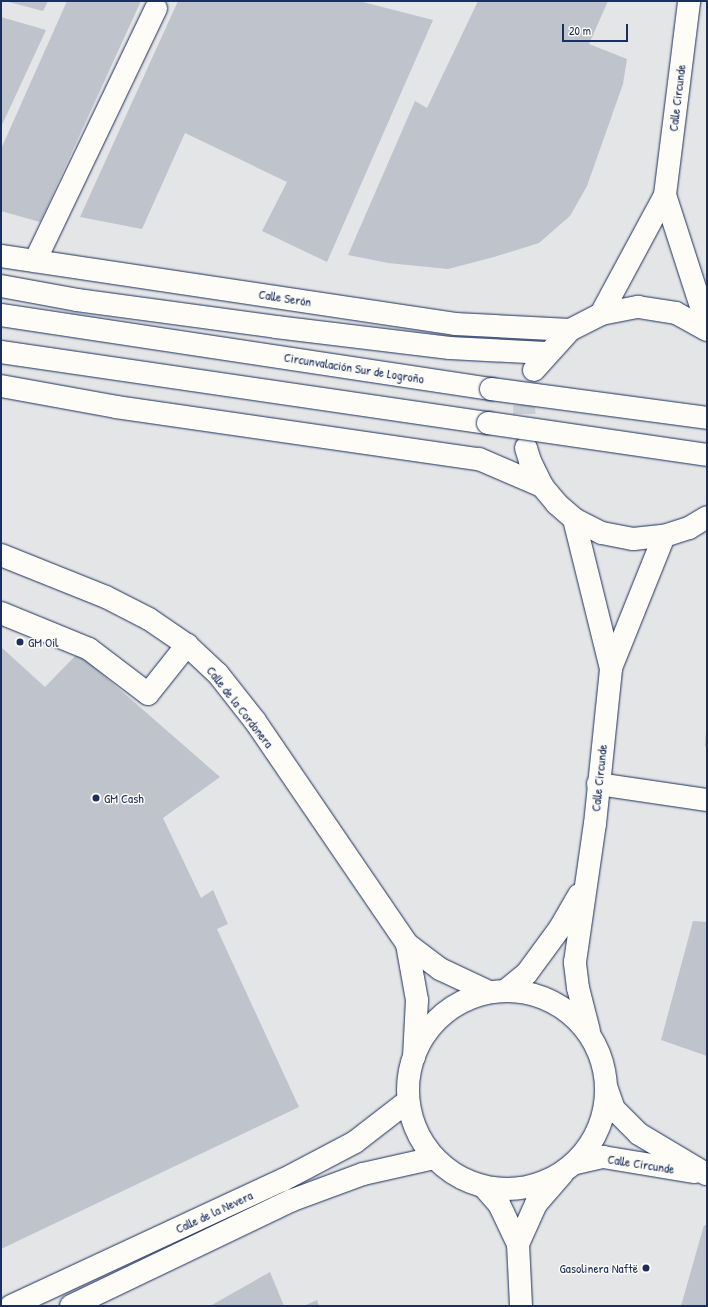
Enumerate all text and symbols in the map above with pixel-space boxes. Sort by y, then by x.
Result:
scale bar [564,16,630,42]
text: 20 m [569,22,591,39]
street label: Calle Circunde [665,64,689,132]
street label: Calle Serón [257,286,313,310]
street label: Circunvalación Sur de Logroño [283,349,425,387]
place label: GM Oil [28,634,59,650]
marker: GM Oil [15,637,25,647]
street label: Calle de la Cordonera [203,663,277,751]
street label: Calle Circunde [588,744,610,812]
place label: GM Cash [104,790,144,806]
marker: GM Cash [91,793,101,803]
street label: Calle Circunde [606,1151,676,1177]
street label: Calle de la Nevera [173,1187,255,1237]
place label: Gasolinera Naftë [560,1260,638,1276]
marker: Gasolinera Naftë [641,1263,651,1273]

